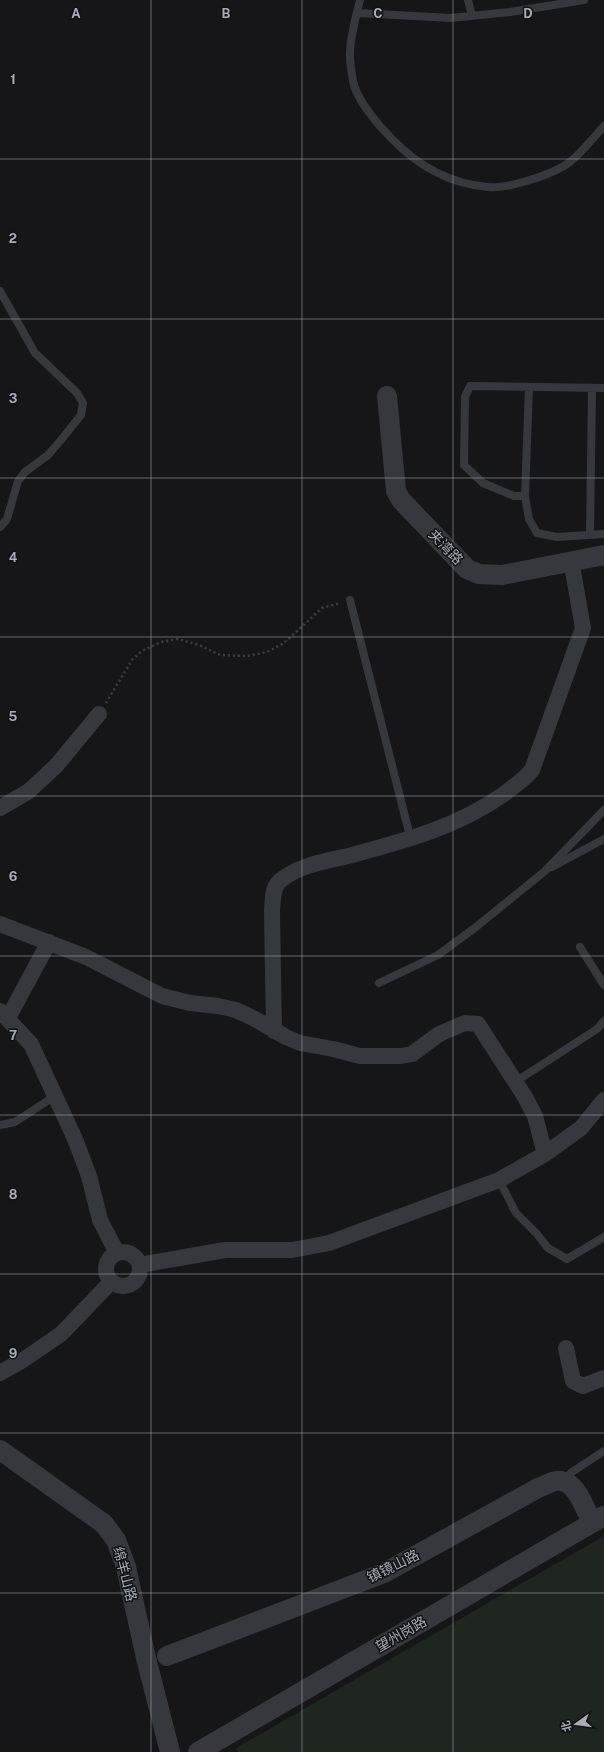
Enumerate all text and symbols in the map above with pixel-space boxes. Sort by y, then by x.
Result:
text: A [71,6,81,21]
text: B [222,6,231,21]
text: C [373,6,383,21]
text: D [523,6,533,21]
text: 1 [10,72,16,87]
text: 2 [9,231,17,246]
text: 3 [9,391,18,406]
street label: 夹湾路 [426,526,466,568]
text: 4 [9,550,18,565]
text: 5 [9,709,18,724]
text: 6 [9,869,18,884]
text: 7 [9,1028,17,1043]
text: 8 [9,1187,18,1202]
text: 9 [9,1346,17,1361]
street label: 绵羊山路 [110,1545,140,1603]
street label: 镇镜山路 [364,1547,422,1585]
street label: 望州岗路 [373,1613,429,1655]
north arrow [556,1704,596,1744]
text: 北 [559,1720,573,1733]

